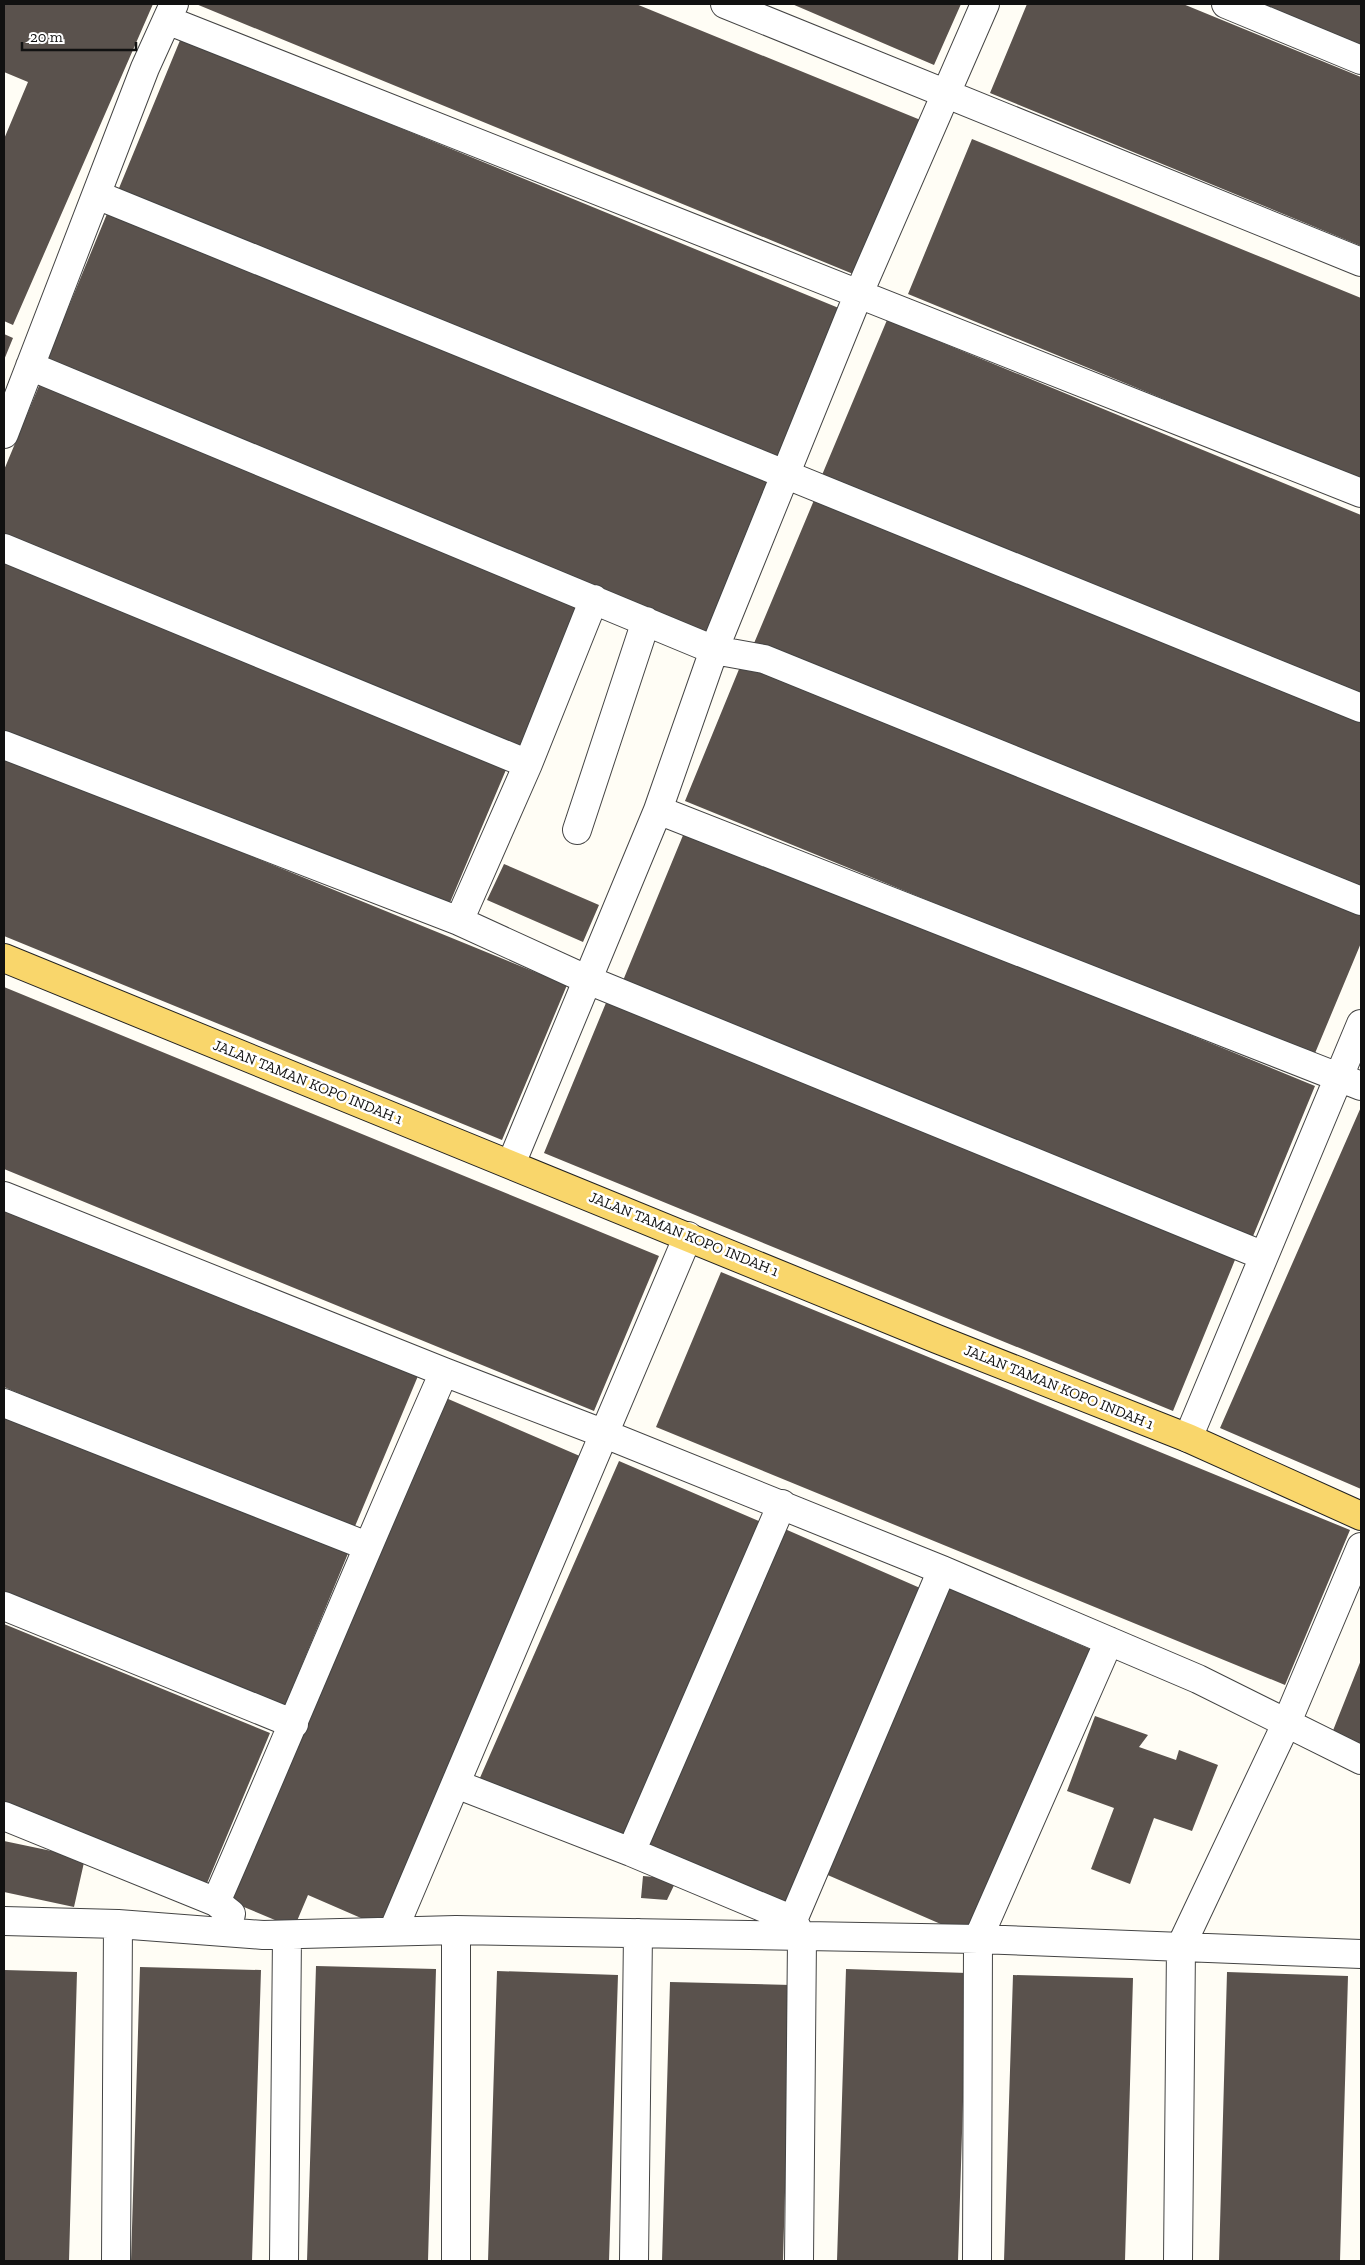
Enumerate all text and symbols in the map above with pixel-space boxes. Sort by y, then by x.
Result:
scale bar [22,20,136,52]
text: 20 m [30,28,63,46]
street label: JALAN TAMAN KOPO INDAH 1 [211,1036,406,1128]
street label: JALAN TAMAN KOPO INDAH 1 [587,1188,782,1280]
street label: JALAN TAMAN KOPO INDAH 1 [962,1341,1157,1433]

